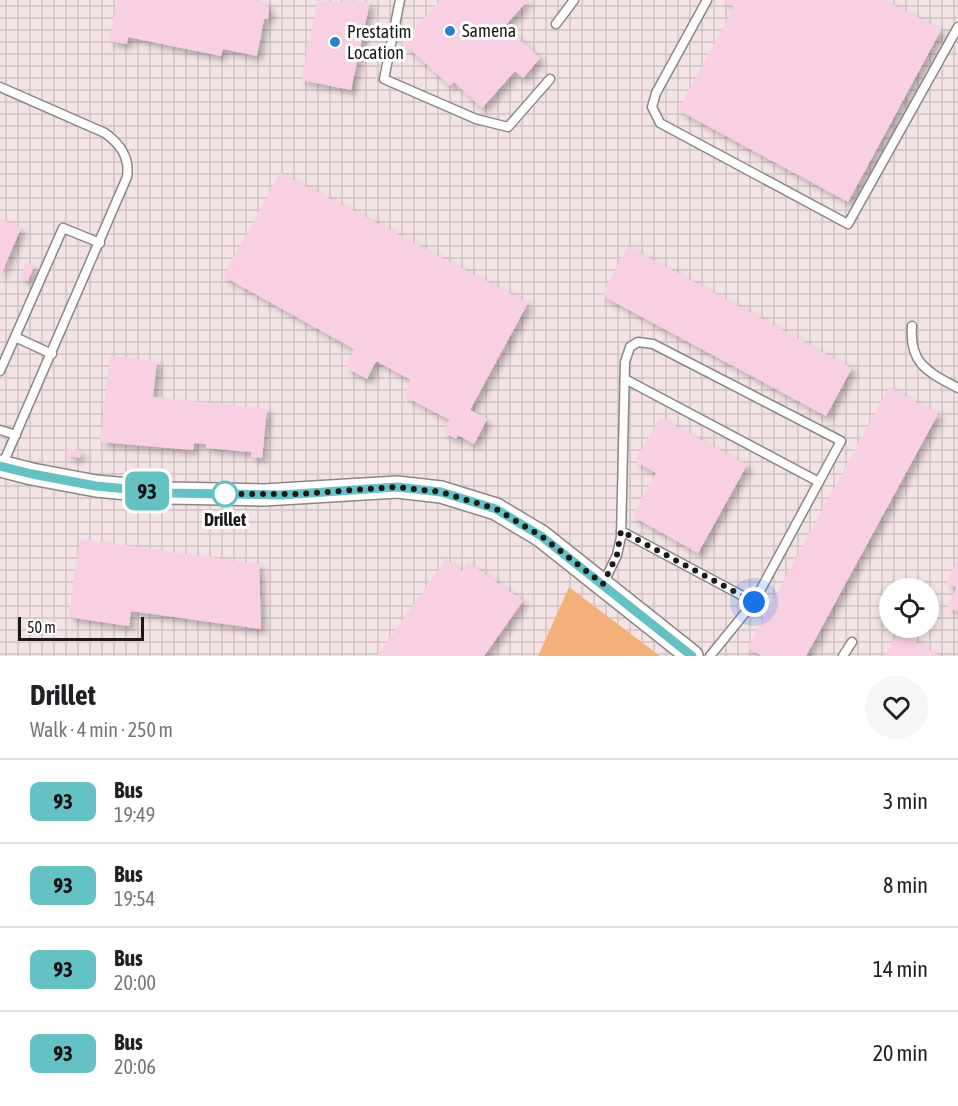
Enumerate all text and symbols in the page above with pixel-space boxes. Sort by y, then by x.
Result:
place label: Samena [462,20,516,41]
place label: Prestatim Location [347,21,412,63]
marker: Samena [443,24,457,38]
marker: Prestatim Location [328,35,342,49]
line badge: 93 [120,472,174,510]
text: 93 [137,479,157,503]
marker: Drillet [212,481,238,507]
place label: Drillet [204,509,247,530]
map controls [879,578,939,638]
button: locate [879,578,939,638]
your location [739,587,769,617]
scale bar [18,614,144,642]
text: 50 m [27,618,56,636]
button: heart [865,676,928,739]
text: Drillet [30,679,96,711]
text: Walk · 4 min · 250 m [30,718,173,741]
text: Bus [114,777,143,803]
text: 3 min [883,788,928,814]
text: 93 [53,789,73,813]
text: 19:49 [114,803,155,826]
text: Bus [114,861,143,887]
text: 8 min [883,872,928,898]
text: 93 [53,873,73,897]
text: 19:54 [114,887,155,910]
text: Bus [114,945,143,971]
text: 14 min [873,956,928,982]
text: 93 [53,957,73,981]
text: 20:00 [114,971,156,994]
text: Bus [114,1029,143,1055]
text: 20 min [873,1040,928,1066]
text: 93 [53,1041,73,1065]
text: 20:06 [114,1055,156,1078]

